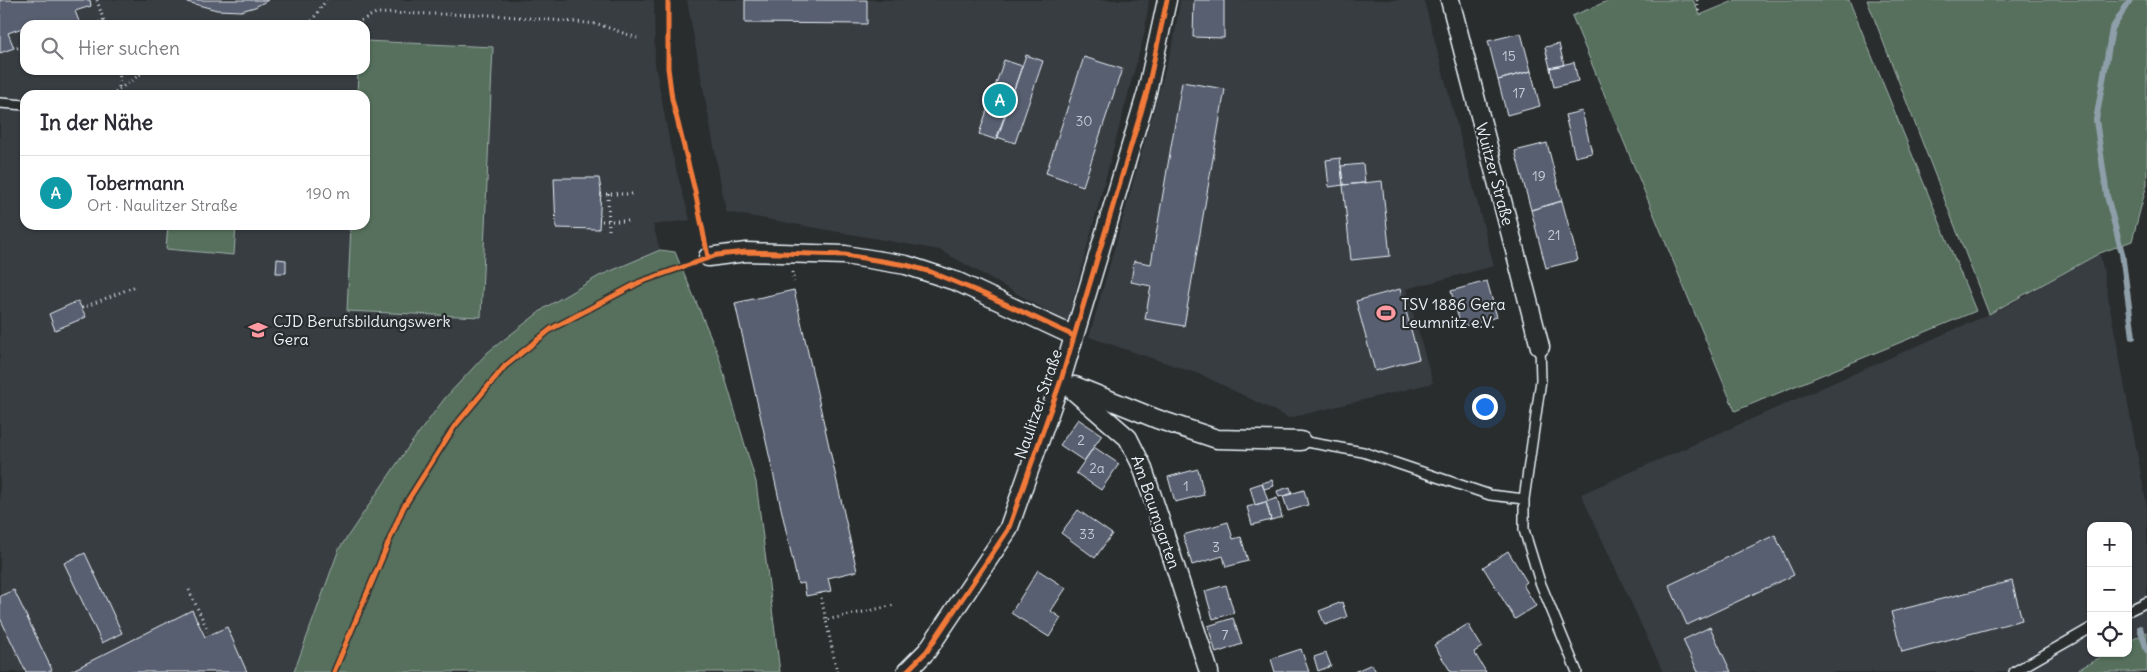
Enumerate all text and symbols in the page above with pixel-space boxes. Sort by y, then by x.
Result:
search box [20,20,370,75]
icon: search [38,34,66,62]
text: Hier suchen [78,36,180,60]
house number: 15 [1502,47,1516,65]
pin: A [984,81,1016,119]
house number: 17 [1513,84,1525,102]
text: In der Nähe [40,109,153,136]
house number: 30 [1075,112,1093,130]
street label: Wuitzer Straße [1472,120,1518,228]
house number: 19 [1532,167,1546,185]
text: Tobermann [87,171,184,195]
text: A [51,183,61,203]
text: 190 m [306,183,350,203]
text: Ort · Naulitzer Straße [87,195,238,215]
house number: 21 [1547,226,1561,244]
place label: TSV 1886 Gera Leumnitz e.V. [1401,294,1506,332]
sports icon: TSV 1886 Gera Leumnitz e.V. [1375,302,1397,324]
place label: CJD Berufsbildungswerk Gera [273,311,451,349]
school or university icon: CJD Berufsbildungswerk Gera [247,319,269,341]
street label: Naulitzer Straße [1010,346,1066,462]
your location [1472,394,1498,420]
house number: 2 [1077,431,1085,449]
street label: Am Baumgarten [1127,453,1185,571]
house number: 2a [1089,459,1105,477]
house number: 1 [1183,477,1189,495]
map controls [2087,522,2132,657]
button: + [2087,522,2132,567]
house number: 33 [1079,525,1095,543]
house number: 3 [1212,538,1220,556]
button: − [2087,567,2132,612]
button: locate [2087,612,2132,657]
house number: 7 [1222,626,1229,644]

